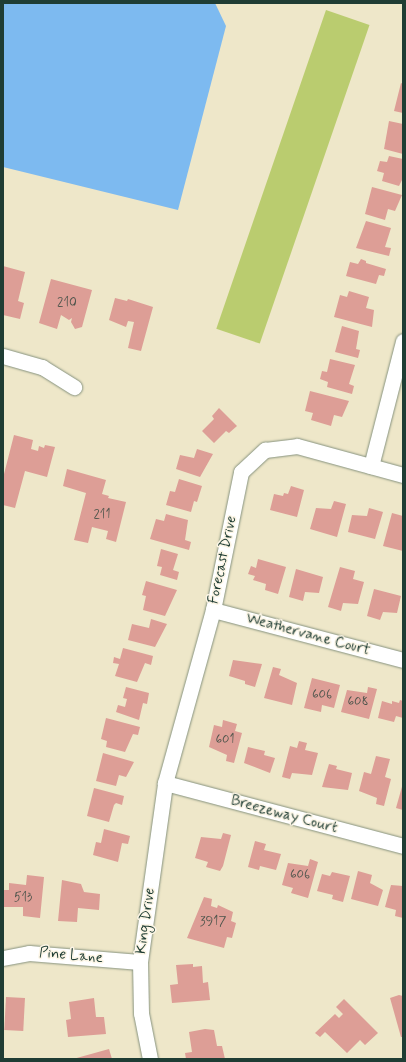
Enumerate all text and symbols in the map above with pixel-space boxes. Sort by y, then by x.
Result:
house number: 210 [57,295,77,311]
house number: 211 [93,507,111,523]
street label: Forecast Drive [205,514,241,606]
street label: Weathervane Court [244,610,372,660]
house number: 606 [312,687,332,703]
house number: 608 [347,694,369,710]
house number: 601 [215,732,235,748]
street label: Breezeway Court [229,792,339,838]
house number: 606 [290,867,310,883]
street label: King Drive [132,887,160,955]
house number: 513 [14,890,32,906]
house number: 3917 [200,914,226,930]
street label: Pine Lane [39,944,103,968]

